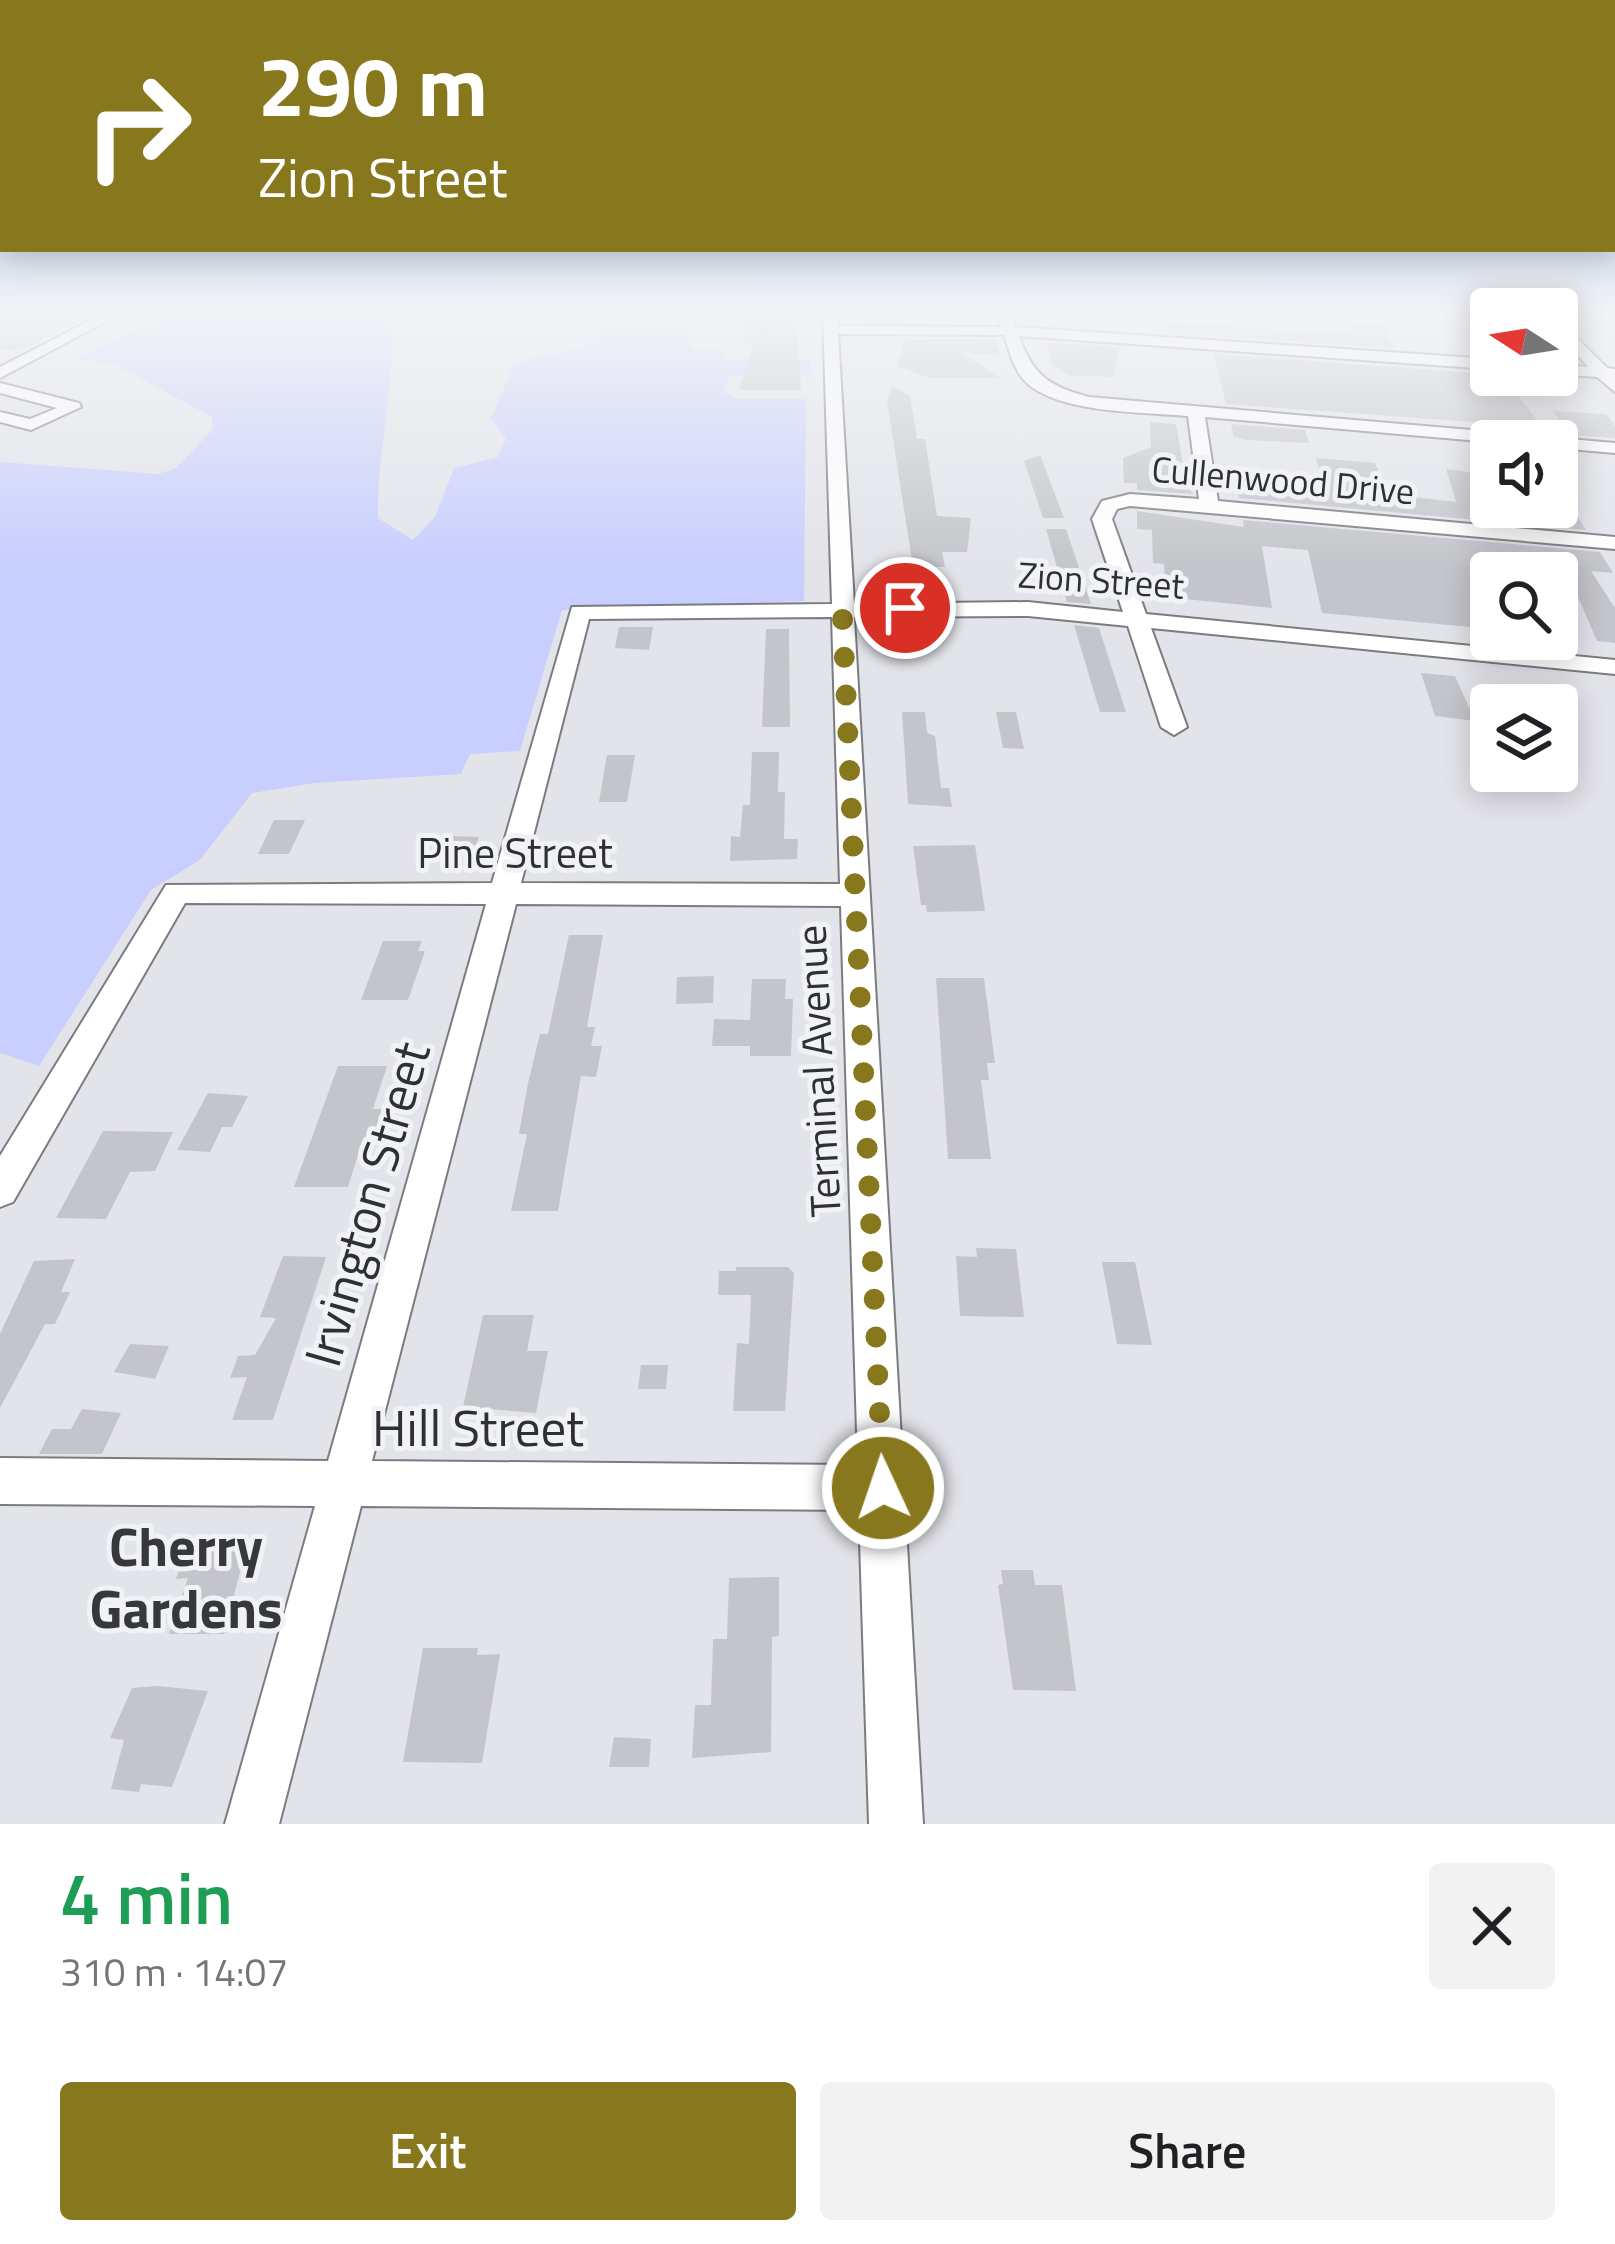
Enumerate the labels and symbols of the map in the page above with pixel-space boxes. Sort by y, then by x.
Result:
north arrow [1470,288,1578,396]
street label: Cullenwood Drive [1150,441,1417,518]
street label: Zion Street [1016,546,1186,613]
pin [854,557,956,659]
street label: Pine Street [417,820,613,884]
street label: Terminal Avenue [777,923,857,1219]
street label: Irvington Street [282,1032,450,1375]
street label: Hill Street [372,1388,584,1466]
position arrow [820,1425,946,1551]
district label: Cherry Gardens [89,1505,283,1649]

